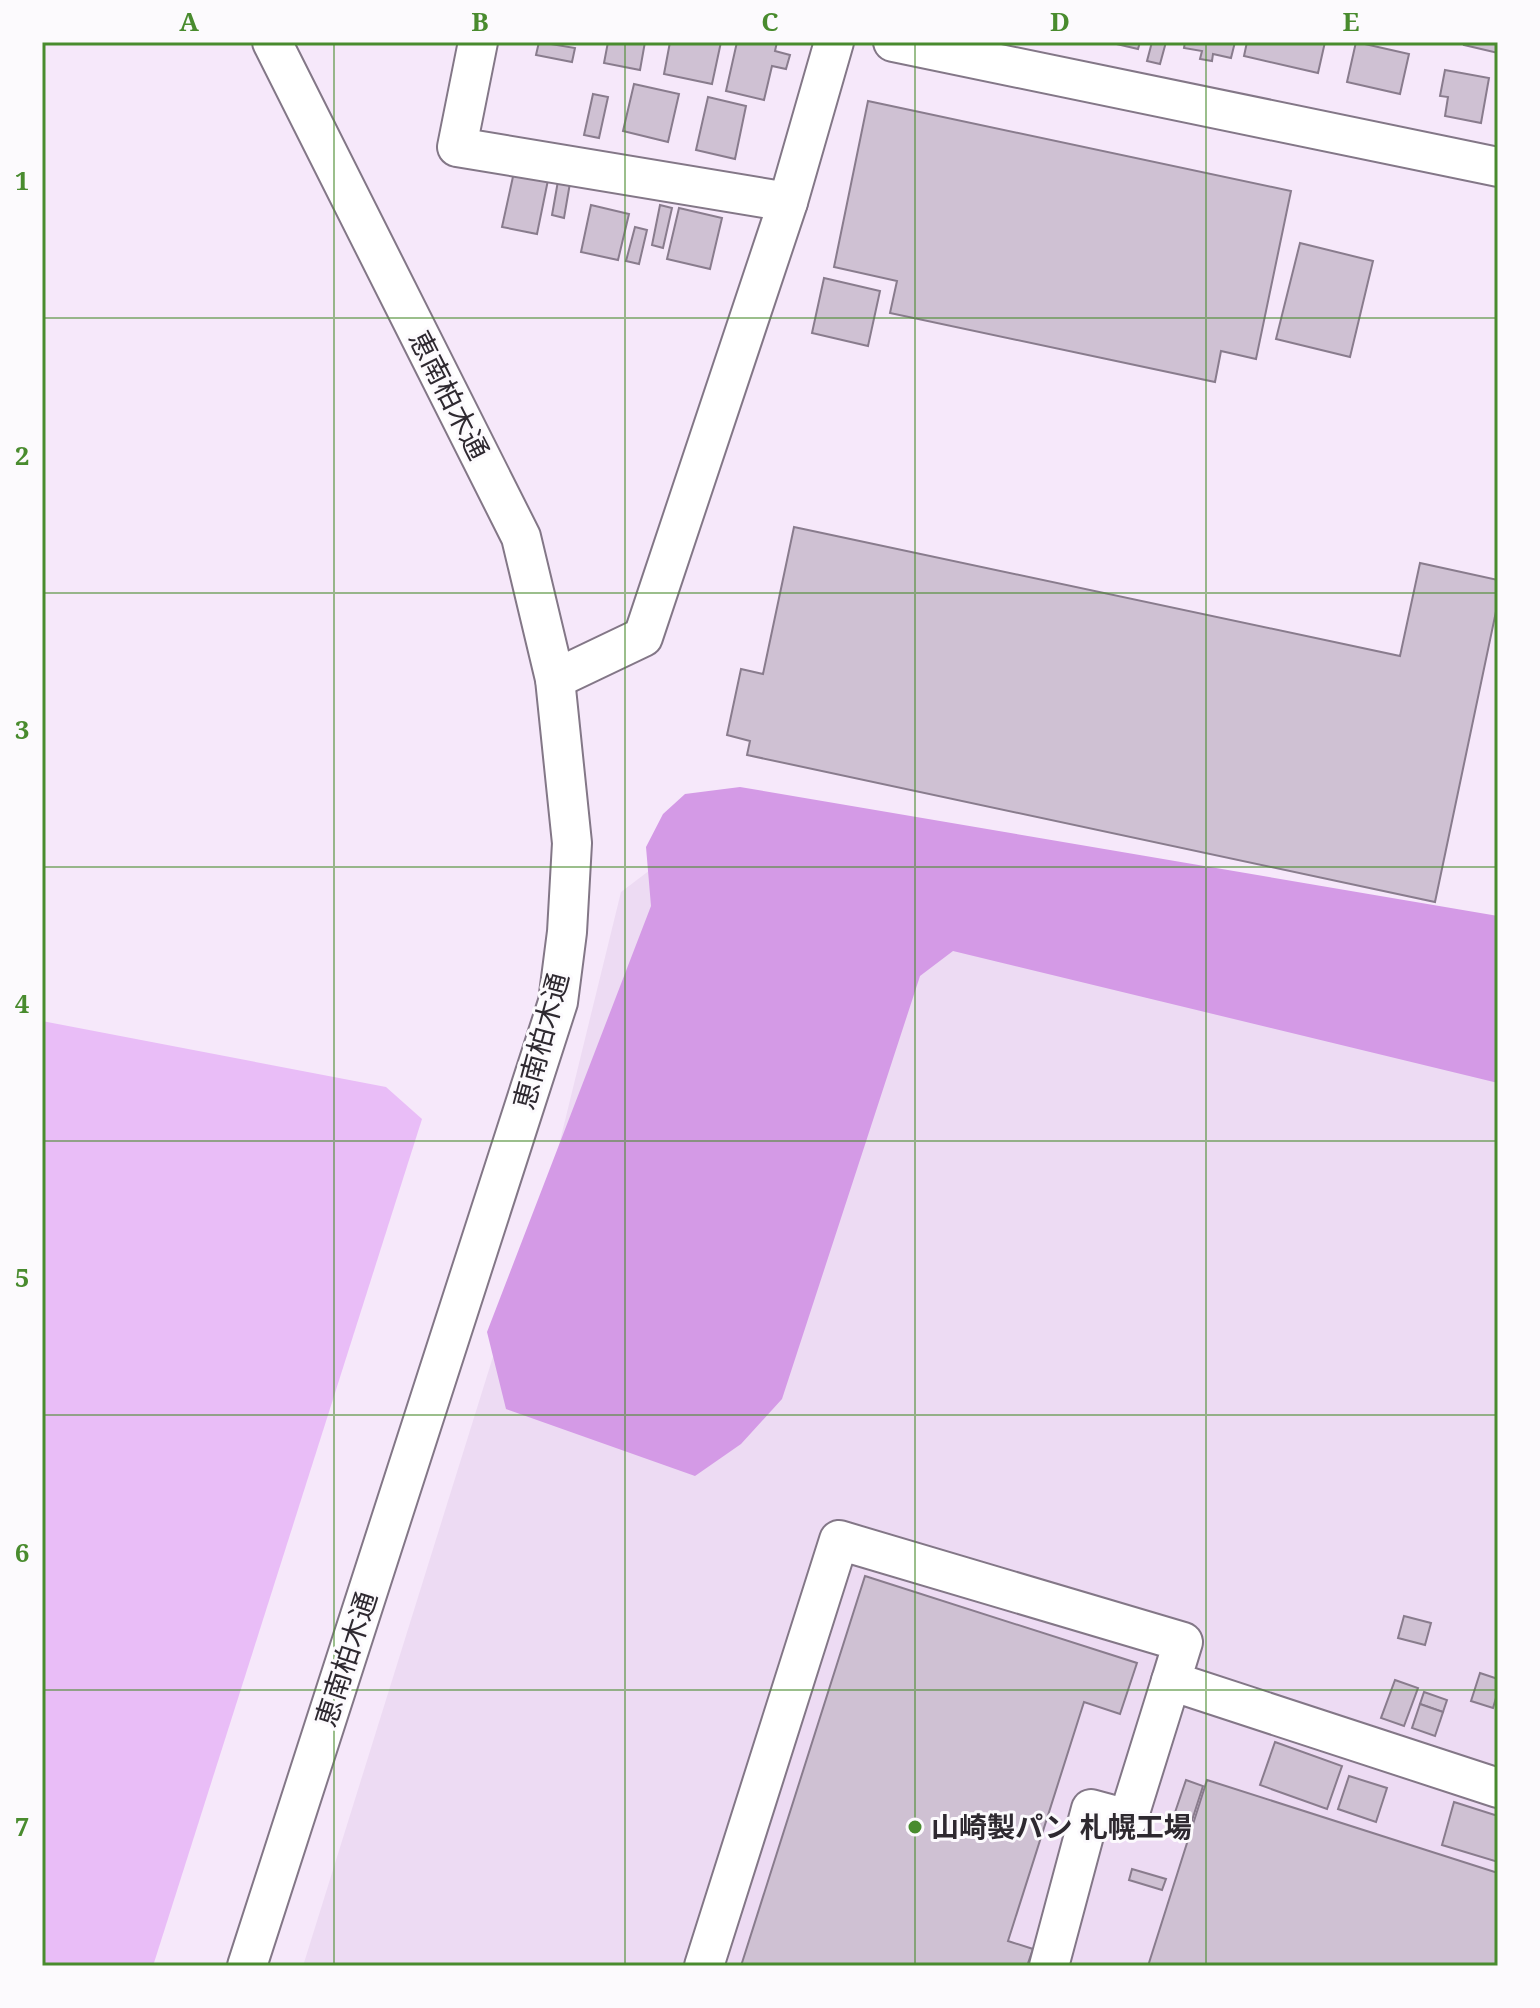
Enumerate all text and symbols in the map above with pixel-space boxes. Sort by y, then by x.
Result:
text: A [179,3,199,39]
text: B [471,3,489,39]
text: C [761,3,779,39]
text: D [1050,3,1070,39]
text: E [1343,3,1360,39]
text: 1 [15,162,29,198]
street label: 恵南柏木通 [401,324,499,466]
text: 2 [15,437,29,473]
text: 3 [15,711,29,747]
street label: 恵南柏木通 [504,968,577,1113]
text: 4 [15,985,30,1021]
text: 5 [15,1259,29,1295]
text: 6 [15,1534,29,1570]
street label: 恵南柏木通 [305,1586,385,1731]
place label: 山崎製パン 札幌工場 [931,1807,1192,1845]
text: 7 [15,1808,29,1844]
marker: 山崎製パン 札幌工場 [906,1818,924,1836]

